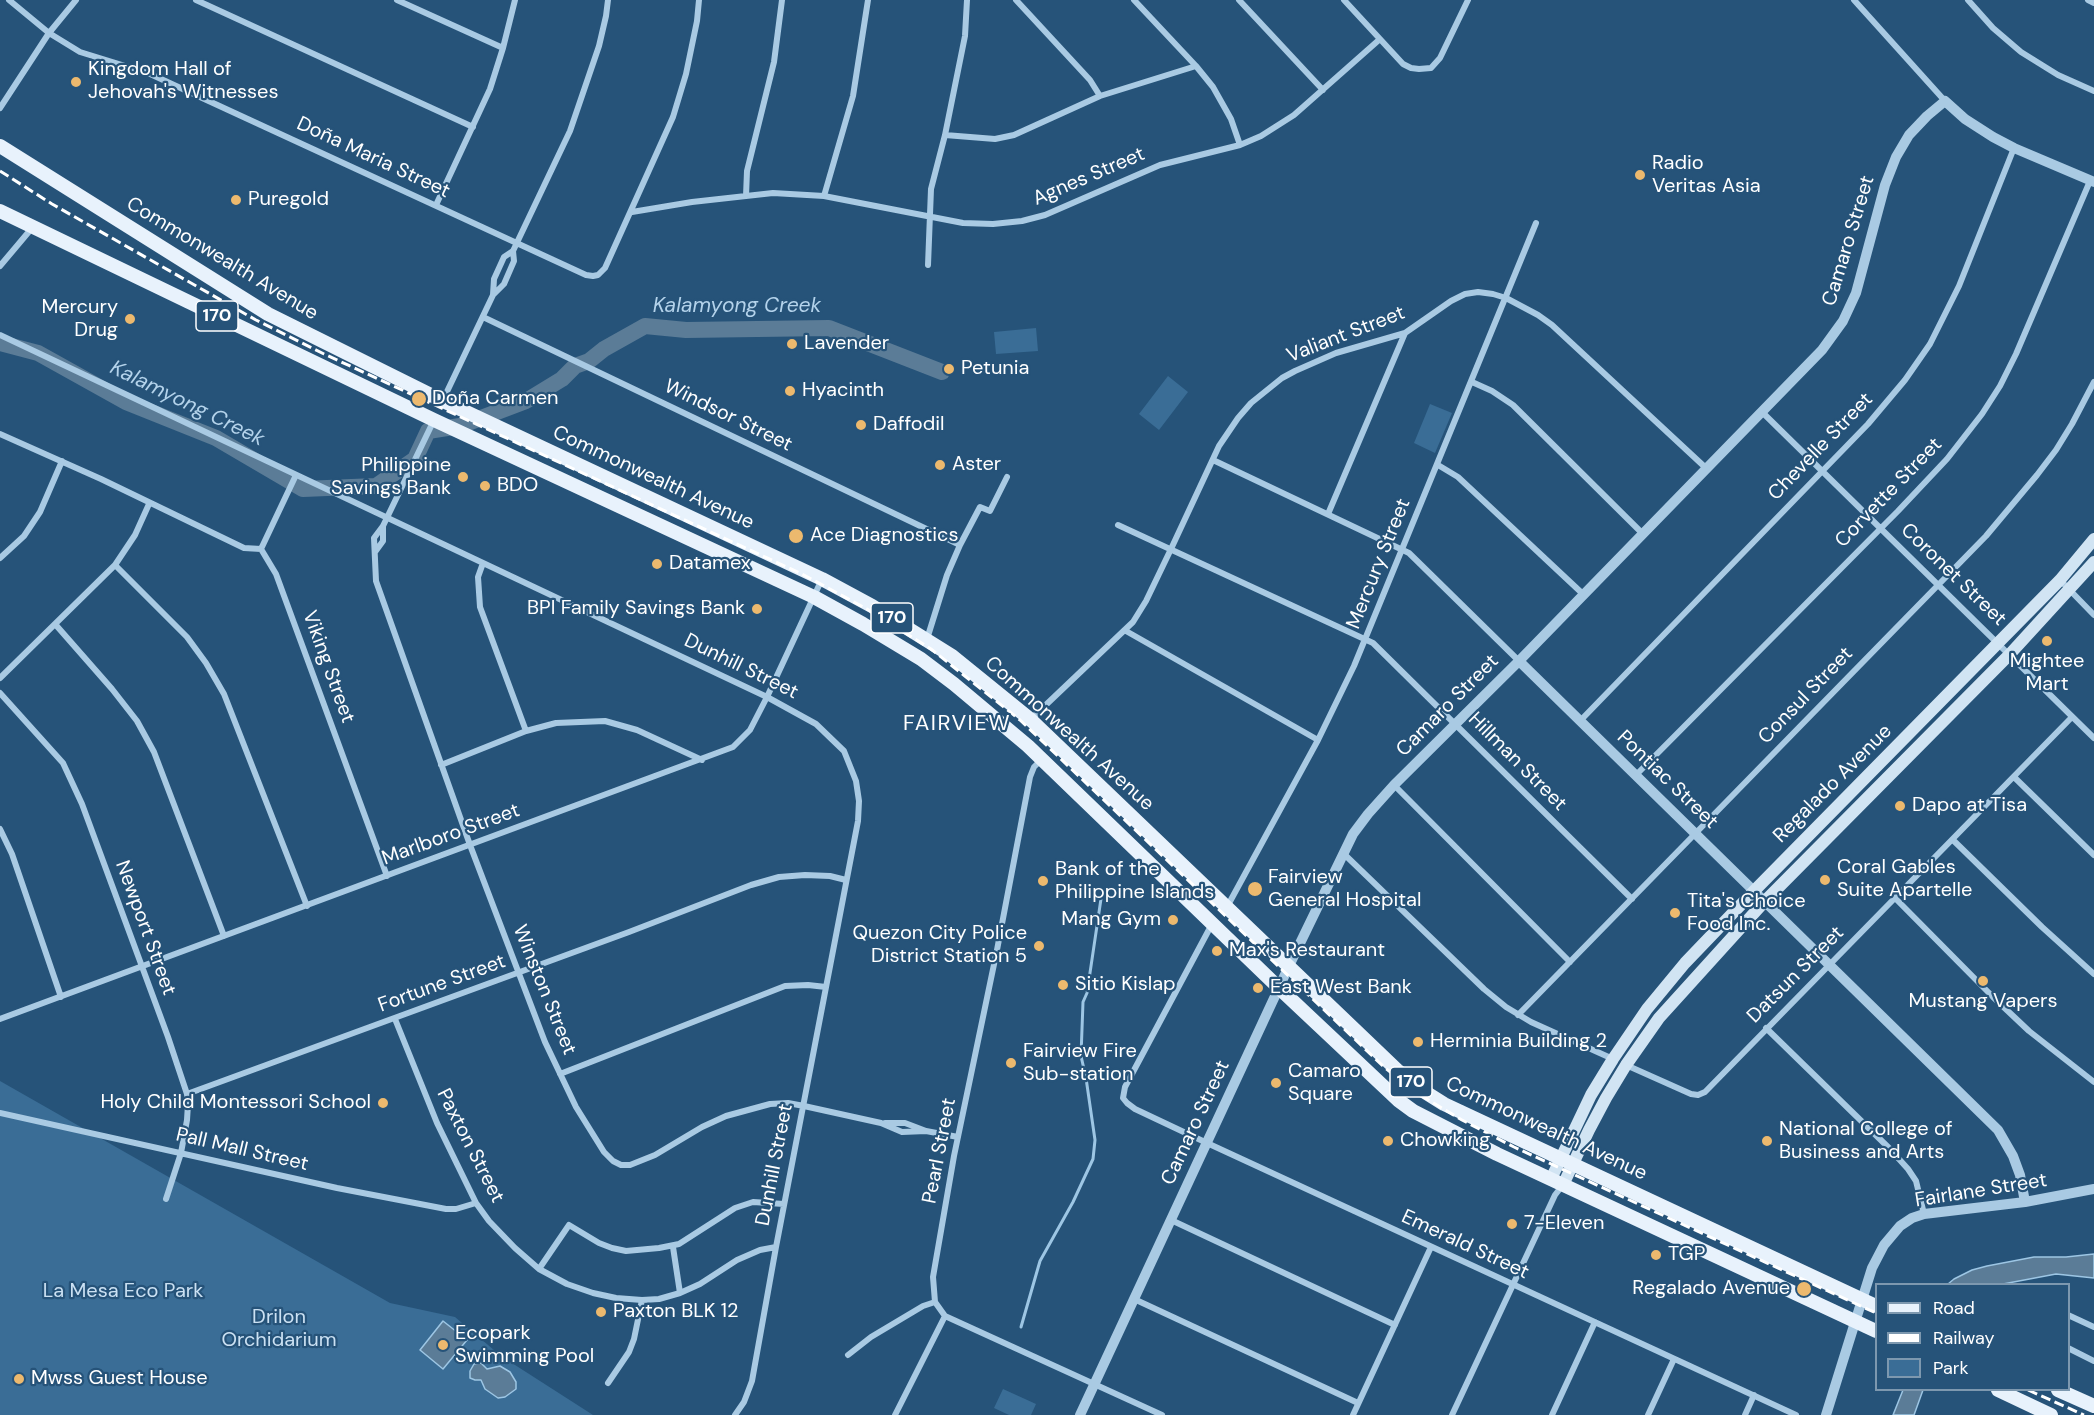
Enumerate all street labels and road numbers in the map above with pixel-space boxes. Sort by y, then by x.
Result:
street label: Doña Maria Street [293,112,453,204]
street label: Agnes Street [1029,143,1149,211]
street label: Camaro Street [1818,173,1880,309]
street label: Commonwealth Avenue [122,192,322,326]
road number: 170 [196,301,238,331]
street label: Valiant Street [1284,301,1408,369]
street label: Windsor Street [660,375,796,457]
street label: Chevelle Street [1764,388,1878,506]
street label: Commonwealth Avenue [549,421,757,535]
street label: Corvette Street [1831,433,1947,553]
street label: Mercury Street [1342,495,1416,633]
street label: Coronet Street [1895,519,2011,631]
road number: 170 [871,603,913,633]
street label: Viking Street [297,608,359,726]
street label: Dunhill Street [680,629,802,705]
street label: Consul Street [1754,642,1858,750]
street label: Camaro Street [1392,650,1504,762]
street label: Commonwealth Avenue [979,652,1159,816]
street label: Hillman Street [1463,708,1571,816]
street label: Regalado Avenue [1769,720,1897,848]
street label: Pontiac Street [1611,726,1723,834]
street label: Marlboro Street [379,799,523,871]
street label: Newport Street [109,857,181,999]
street label: Winston Street [507,921,581,1059]
street label: Datsun Street [1743,922,1849,1028]
street label: Fortune Street [375,950,509,1018]
street label: Camaro Street [1157,1057,1235,1189]
road number: 170 [1390,1067,1432,1097]
street label: Commonwealth Avenue [1442,1072,1650,1186]
street label: Paxton Street [431,1085,509,1207]
street label: Pearl Street [918,1096,962,1206]
street label: Dunhill Street [751,1102,799,1228]
street label: Pall Mall Street [174,1123,310,1177]
street label: Fairlane Street [1913,1169,2049,1213]
street label: Emerald Street [1398,1205,1532,1285]

